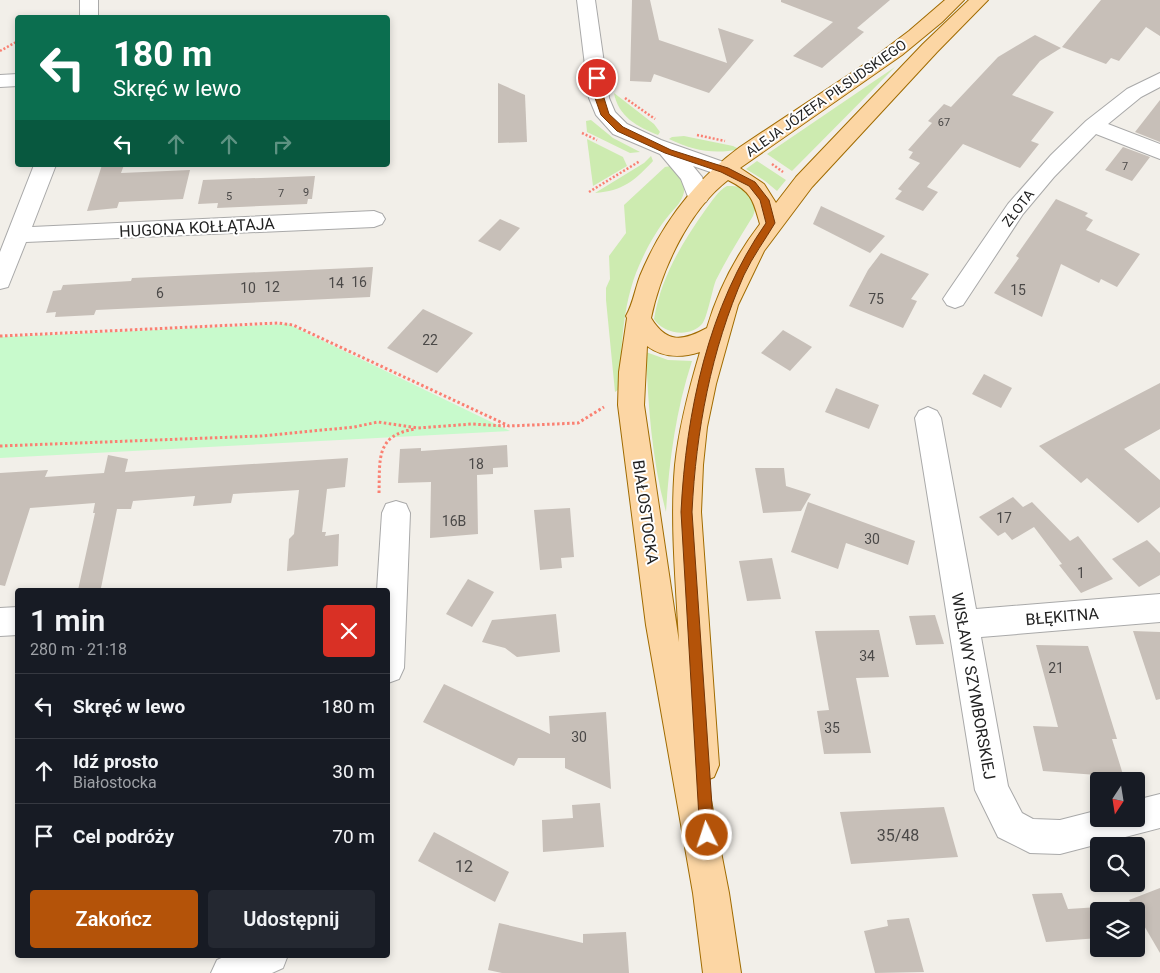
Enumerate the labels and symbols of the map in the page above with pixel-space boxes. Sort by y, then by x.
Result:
street label: ALEJA JÓZEFA PIŁSUDSKIEGO [742,35,909,160]
pin [576,57,618,99]
house number: 67 [938,116,950,129]
house number: 7 [1122,160,1128,173]
house number: 9 [303,186,309,199]
street label: ZŁOTA [999,186,1037,230]
house number: 7 [278,187,284,200]
house number: 5 [226,190,232,203]
street label: HUGONA KOŁŁĄTAJA [119,214,276,241]
house number: 16 [351,274,367,290]
house number: 14 [328,275,344,291]
house number: 12 [264,279,280,295]
house number: 10 [240,280,256,296]
house number: 15 [1010,282,1026,298]
house number: 6 [156,285,164,301]
house number: 75 [868,291,884,307]
house number: 22 [422,332,438,348]
house number: 18 [468,456,484,472]
street label: BIAŁOSTOCKA [629,459,662,566]
house number: 17 [996,510,1012,526]
house number: 16B [442,513,466,529]
house number: 30 [864,531,880,547]
house number: 1 [1077,565,1085,581]
street label: WISŁAWY SZYMBORSKIEJ [948,591,999,781]
street label: BŁĘKITNA [1025,604,1100,629]
house number: 34 [859,648,875,664]
house number: 21 [1048,660,1064,676]
house number: 35 [824,720,840,736]
house number: 30 [571,729,587,745]
north arrow [1090,772,1145,828]
position arrow [680,808,732,860]
house number: 35/48 [877,826,919,845]
house number: 12 [455,857,473,876]

